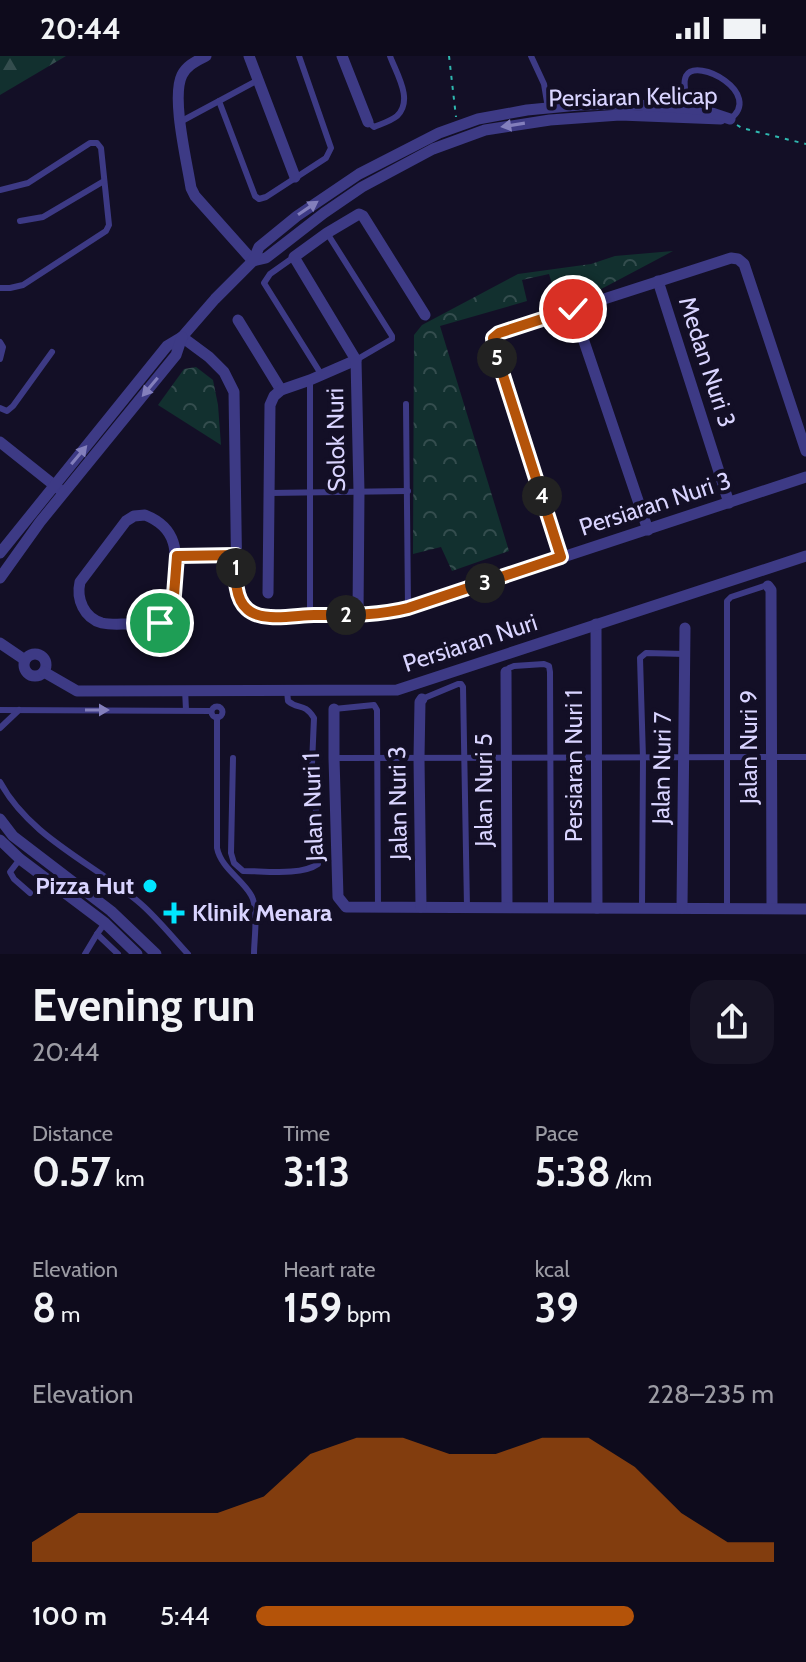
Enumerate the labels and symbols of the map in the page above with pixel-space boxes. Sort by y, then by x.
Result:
street label: Persiaran Kelicap [548,81,718,112]
one-way arrow [500,120,525,132]
one-way arrow [298,201,319,216]
pin [539,275,607,343]
street label: Medan Nuri 3 [673,293,742,431]
pin: 5 [477,338,517,378]
one-way arrow [142,376,159,396]
street label: Solok Nuri [320,388,351,492]
one-way arrow [70,445,86,465]
street label: Persiaran Nuri 3 [575,465,734,542]
pin: 4 [522,476,562,516]
pin: 1 [216,548,256,588]
pin: 3 [465,563,505,603]
pin [126,589,194,657]
pin: 2 [326,595,366,635]
street label: Persiaran Nuri [399,607,541,678]
street label: Persiaran Nuri 1 [559,690,588,842]
street label: Jalan Nuri 9 [734,690,763,805]
one-way arrow [85,704,110,716]
street label: Jalan Nuri 7 [646,711,677,826]
street label: Jalan Nuri 5 [469,733,498,848]
street label: Jalan Nuri 3 [382,746,413,861]
street label: Jalan Nuri 1 [296,752,329,863]
place label: Pizza Hut [35,871,134,900]
marker: Pizza Hut [141,877,159,895]
place label: Klinik Menara [192,898,332,927]
marker: Klinik Menara [163,902,185,924]

